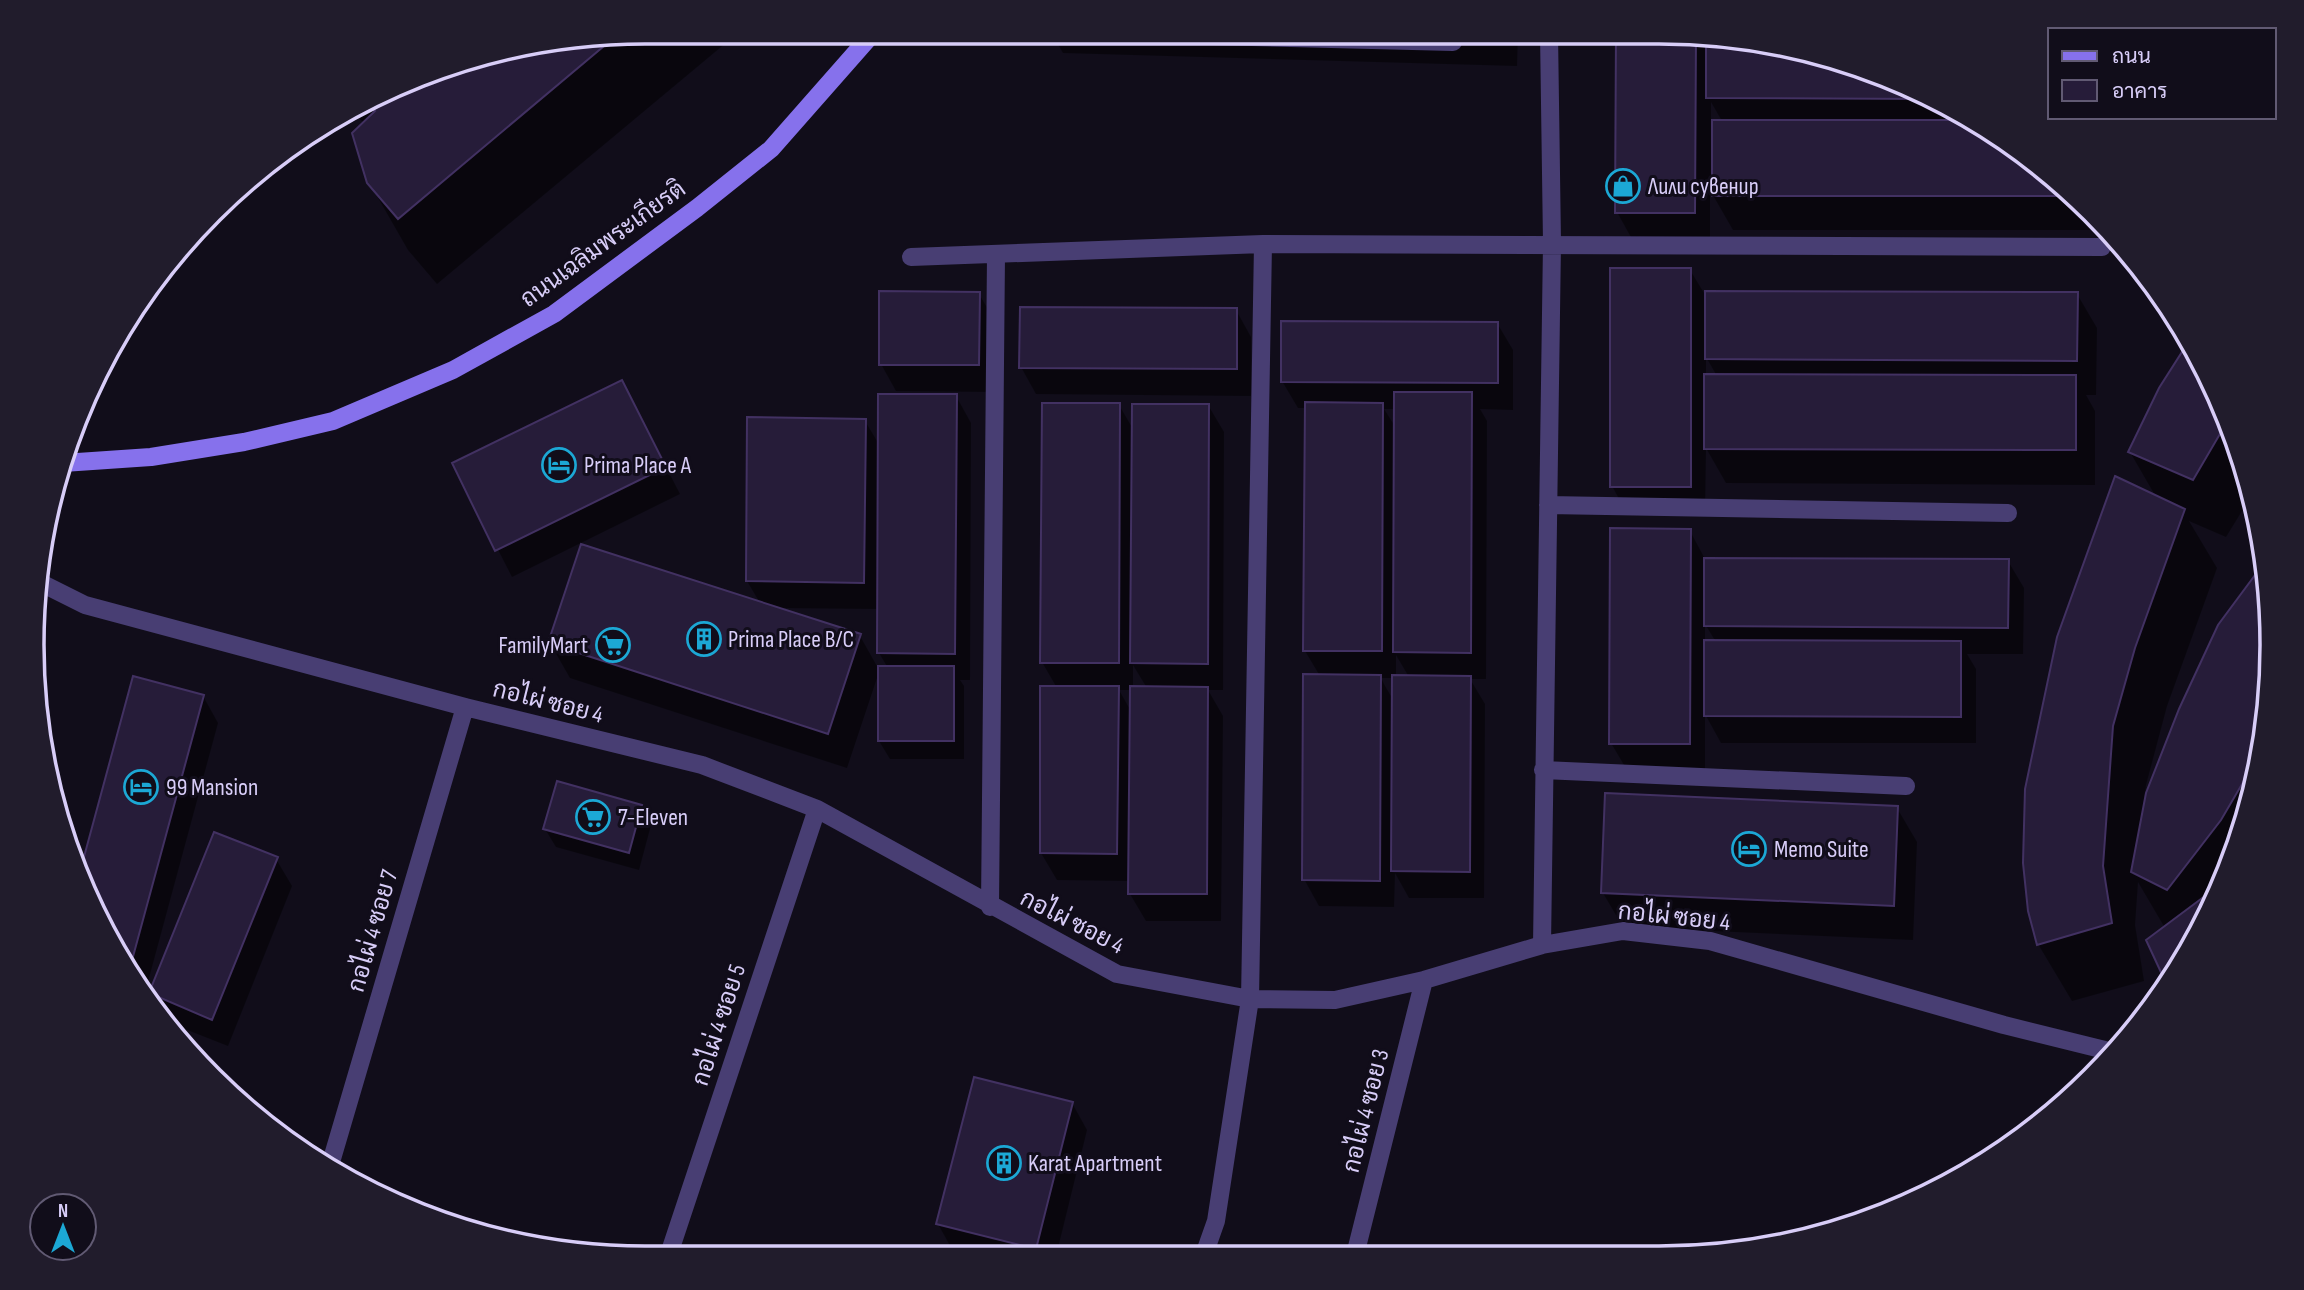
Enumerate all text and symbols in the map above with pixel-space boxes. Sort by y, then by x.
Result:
legend [2048,28,2276,119]
text: ถนน [2112,44,2151,69]
text: อาคาร [2112,79,2168,104]
shop icon: Лили сувенир [1604,167,1642,205]
place label: Лили сувенир [1647,172,1759,201]
street label: ถนนเฉลิมพระเกียรติ [514,174,691,314]
hotel icon: Prima Place A [540,446,578,484]
place label: Prima Place A [584,451,692,480]
building icon: Prima Place B/C [685,620,723,658]
place label: Prima Place B/C [728,625,854,654]
supermarket icon: FamilyMart [594,626,632,664]
place label: FamilyMart [499,631,588,660]
street label: กอไผ่ ซอย 4 [490,672,607,730]
hotel icon: 99 Mansion [122,768,160,806]
place label: 99 Mansion [166,773,258,802]
supermarket icon: 7-Eleven [574,798,612,836]
place label: 7-Eleven [618,803,688,832]
hotel icon: Memo Suite [1730,830,1768,868]
place label: Memo Suite [1774,835,1869,864]
street label: กอไผ่ 4 ซอย 7 [340,866,404,996]
street label: กอไผ่ ซอย 4 [1015,882,1130,960]
street label: กอไผ่ ซอย 4 [1617,895,1732,937]
street label: กอไผ่ 4 ซอย 5 [684,960,752,1089]
street label: กอไผ่ 4 ซอย 3 [1335,1046,1395,1176]
building icon: Karat Apartment [985,1144,1023,1182]
place label: Karat Apartment [1028,1149,1162,1178]
north arrow [28,1192,98,1262]
text: N [58,1200,68,1223]

